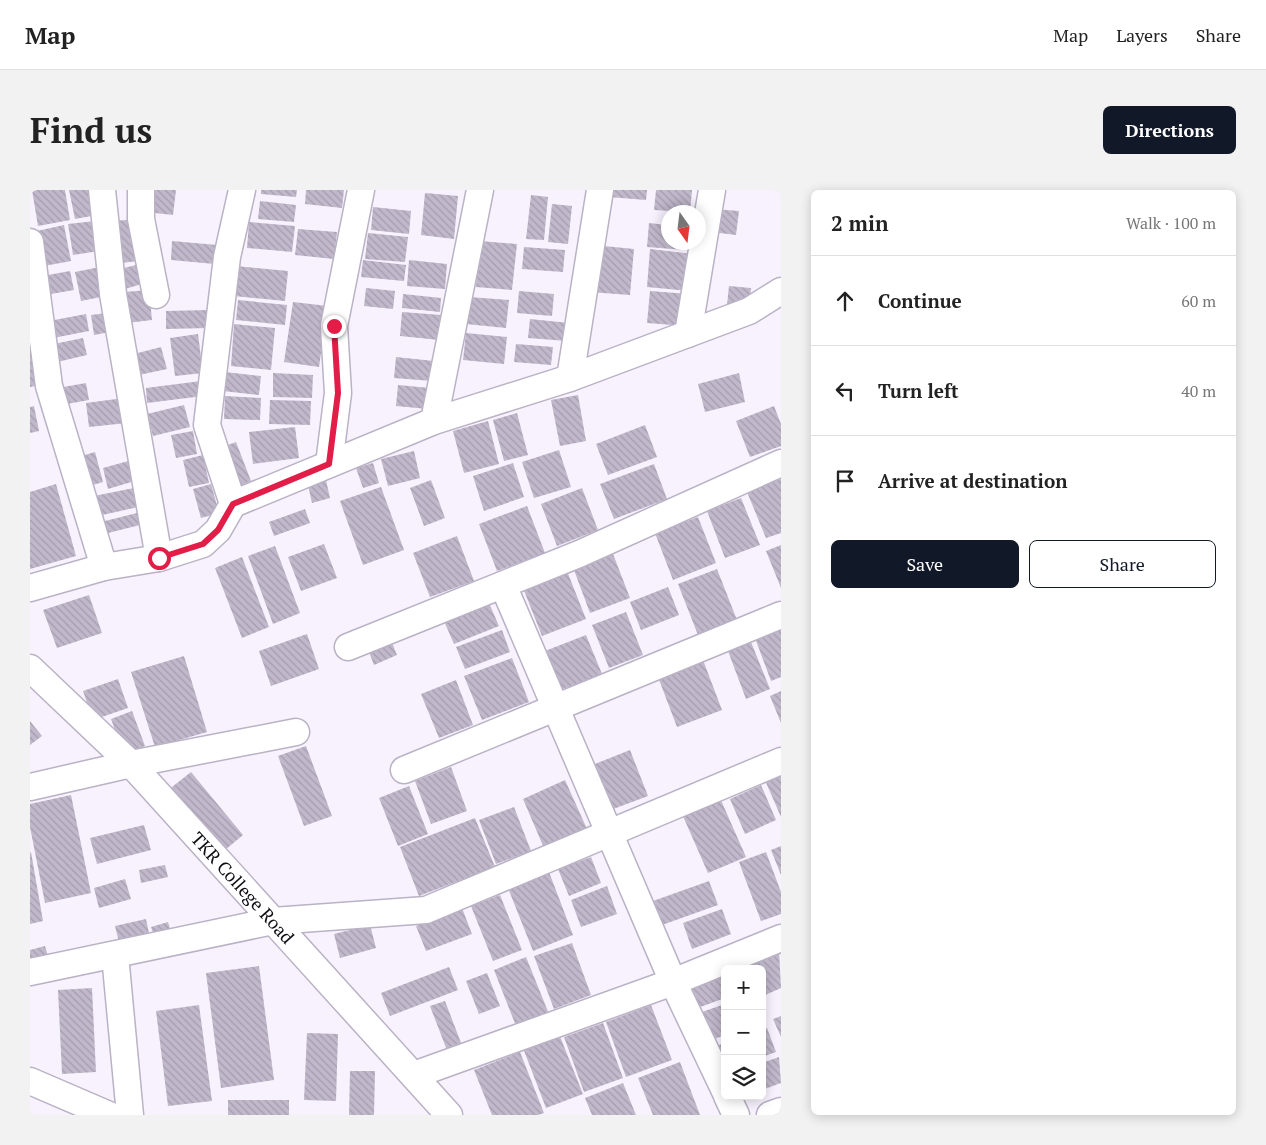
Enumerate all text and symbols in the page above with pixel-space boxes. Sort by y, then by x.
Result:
text: Map [25,19,75,51]
text: Map [1053,23,1088,47]
text: Layers [1116,23,1168,47]
text: Share [1196,23,1241,47]
button: Directions [1103,106,1236,154]
text: Find us [30,107,152,153]
north arrow [661,205,706,250]
text: 2 min [831,209,888,237]
text: Walk · 100 m [1126,212,1216,234]
icon: ahead [831,287,859,315]
text: Continue [878,288,962,313]
text: 60 m [1181,290,1216,312]
route end [323,315,346,338]
icon: left [831,377,859,405]
text: Turn left [878,378,959,403]
text: 40 m [1181,380,1216,402]
icon: arrive [831,467,859,495]
text: Arrive at destination [878,468,1067,493]
button: Save [831,540,1019,588]
button: Share [1029,540,1216,588]
route start [148,547,171,570]
street label: TKR College Road [186,827,300,948]
map controls [721,965,766,1100]
button: + [721,965,766,1010]
button: − [721,1010,766,1055]
button: layers [721,1055,766,1100]

